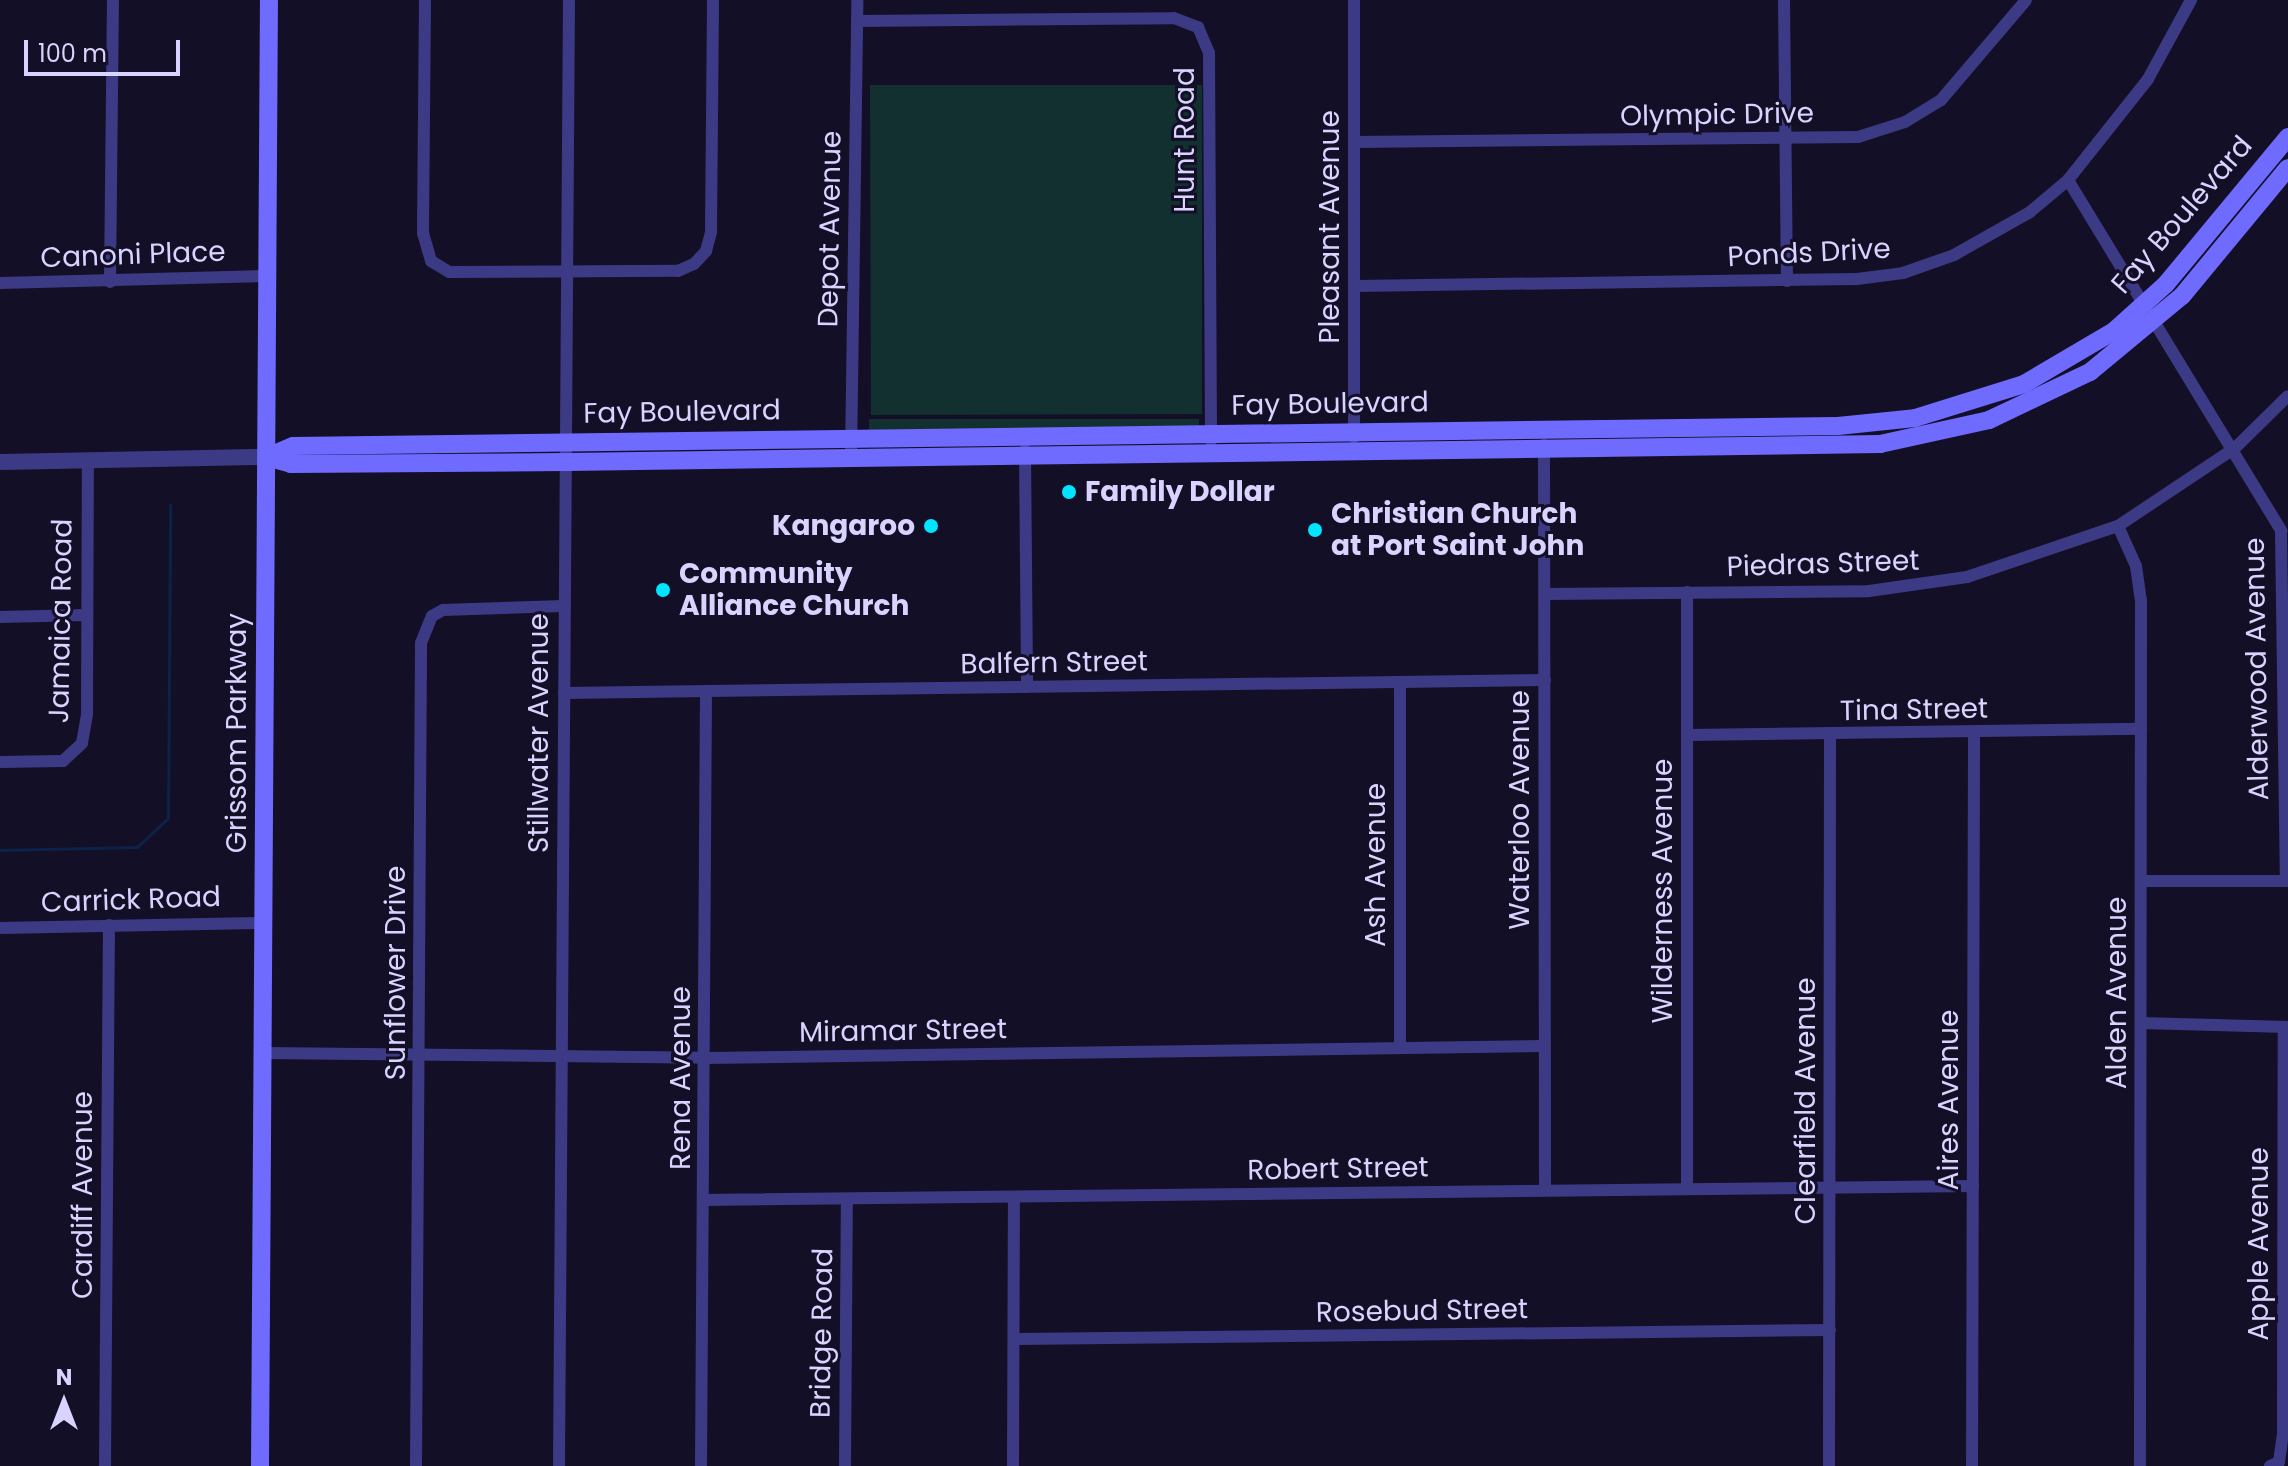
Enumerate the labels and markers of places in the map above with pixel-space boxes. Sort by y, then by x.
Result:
place label: Family Dollar [1085,475,1275,509]
marker: Family Dollar [1060,483,1078,501]
place label: Christian Church at Port Saint John [1331,497,1584,563]
place label: Kangaroo [772,509,915,543]
marker: Kangaroo [922,517,940,535]
marker: Christian Church at Port Saint John [1306,521,1324,539]
place label: Community Alliance Church [679,557,909,623]
marker: Community Alliance Church [654,581,672,599]

